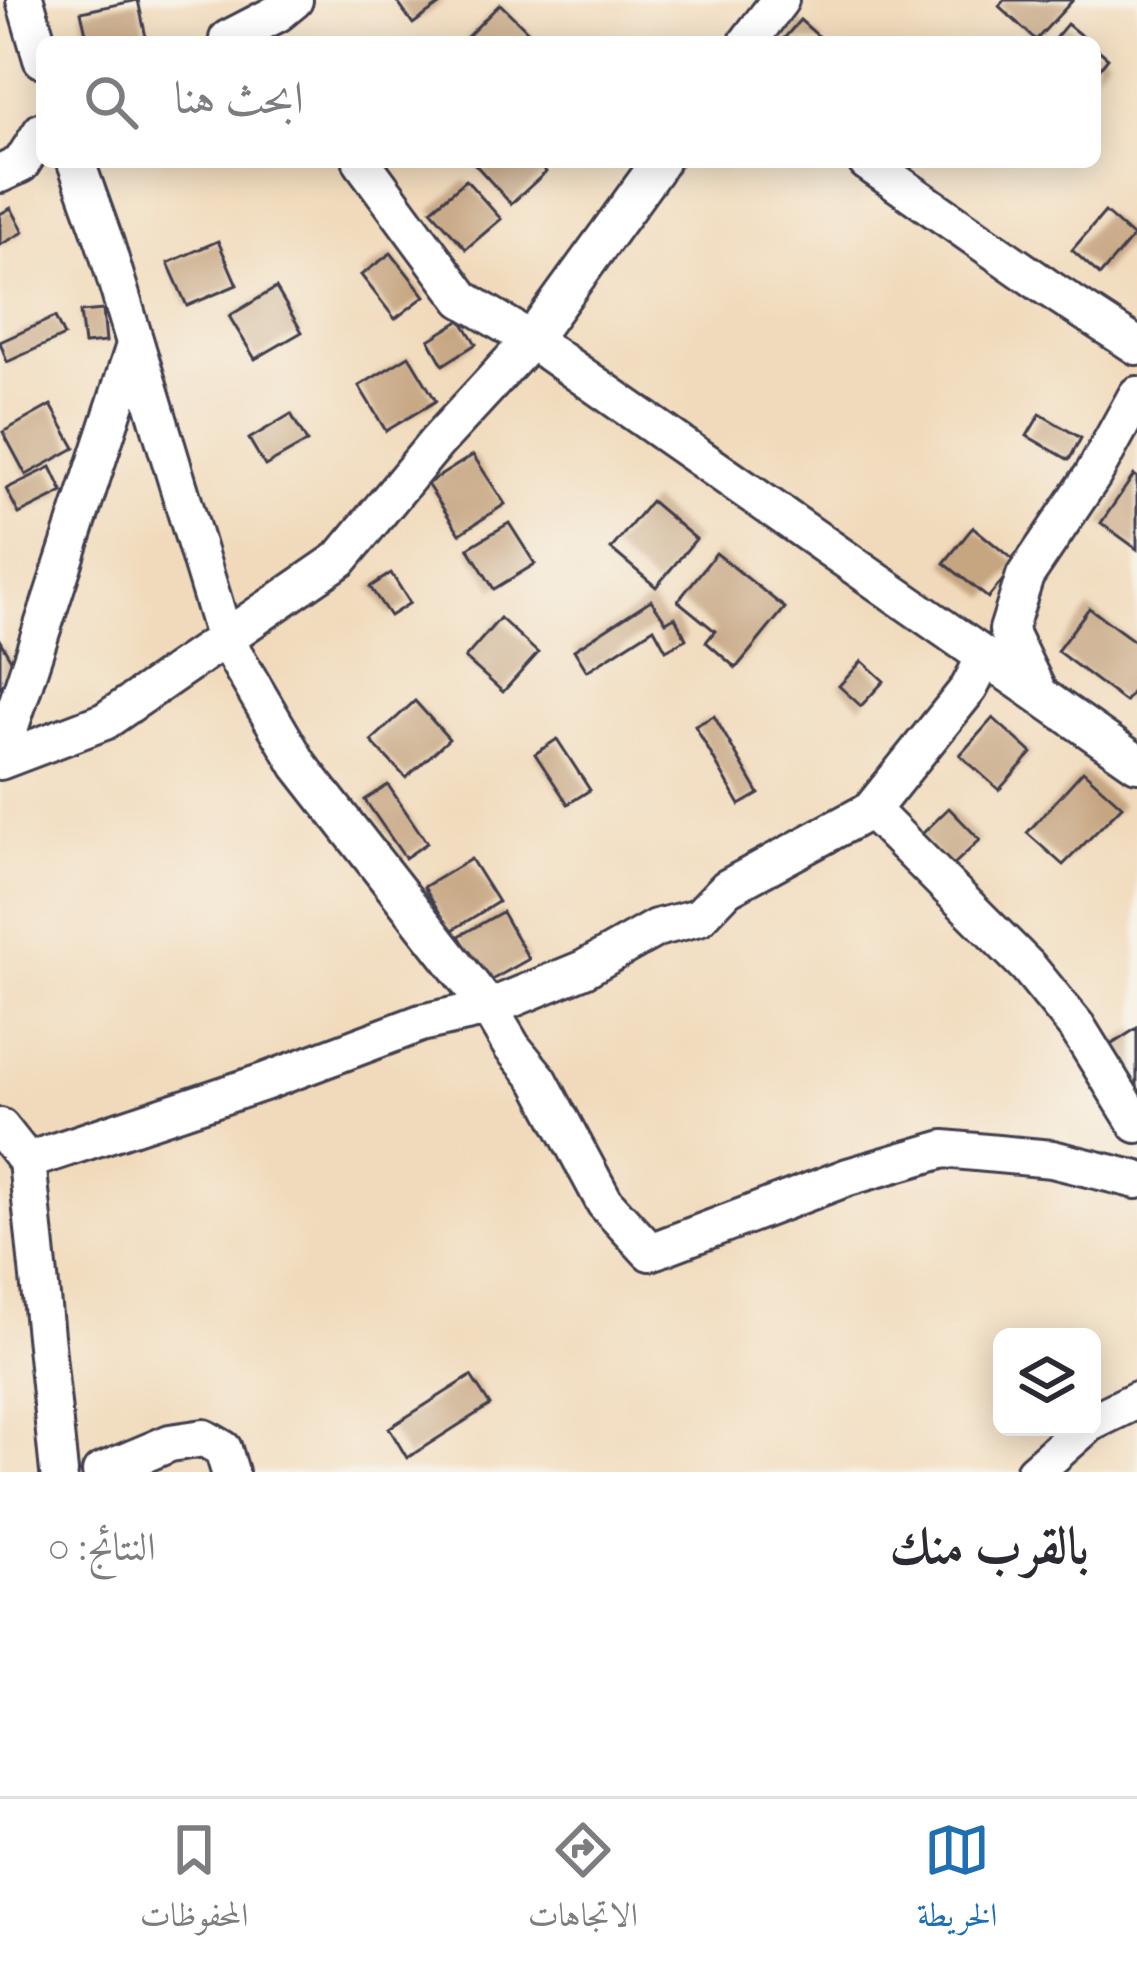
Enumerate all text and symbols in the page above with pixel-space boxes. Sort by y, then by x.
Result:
search box [36,36,1101,168]
icon: search [78,69,144,135]
text: ابحث هنا [174,72,304,125]
map controls [993,1328,1101,1436]
button: layers [993,1328,1101,1436]
text: بالقرب منك [890,1516,1089,1576]
text: النتائج: 0 [48,1524,156,1570]
tab: المحفوظات [140,1817,248,1947]
tab: الاتجاهات [528,1817,638,1947]
tab: الخريطة [917,1817,997,1947]

